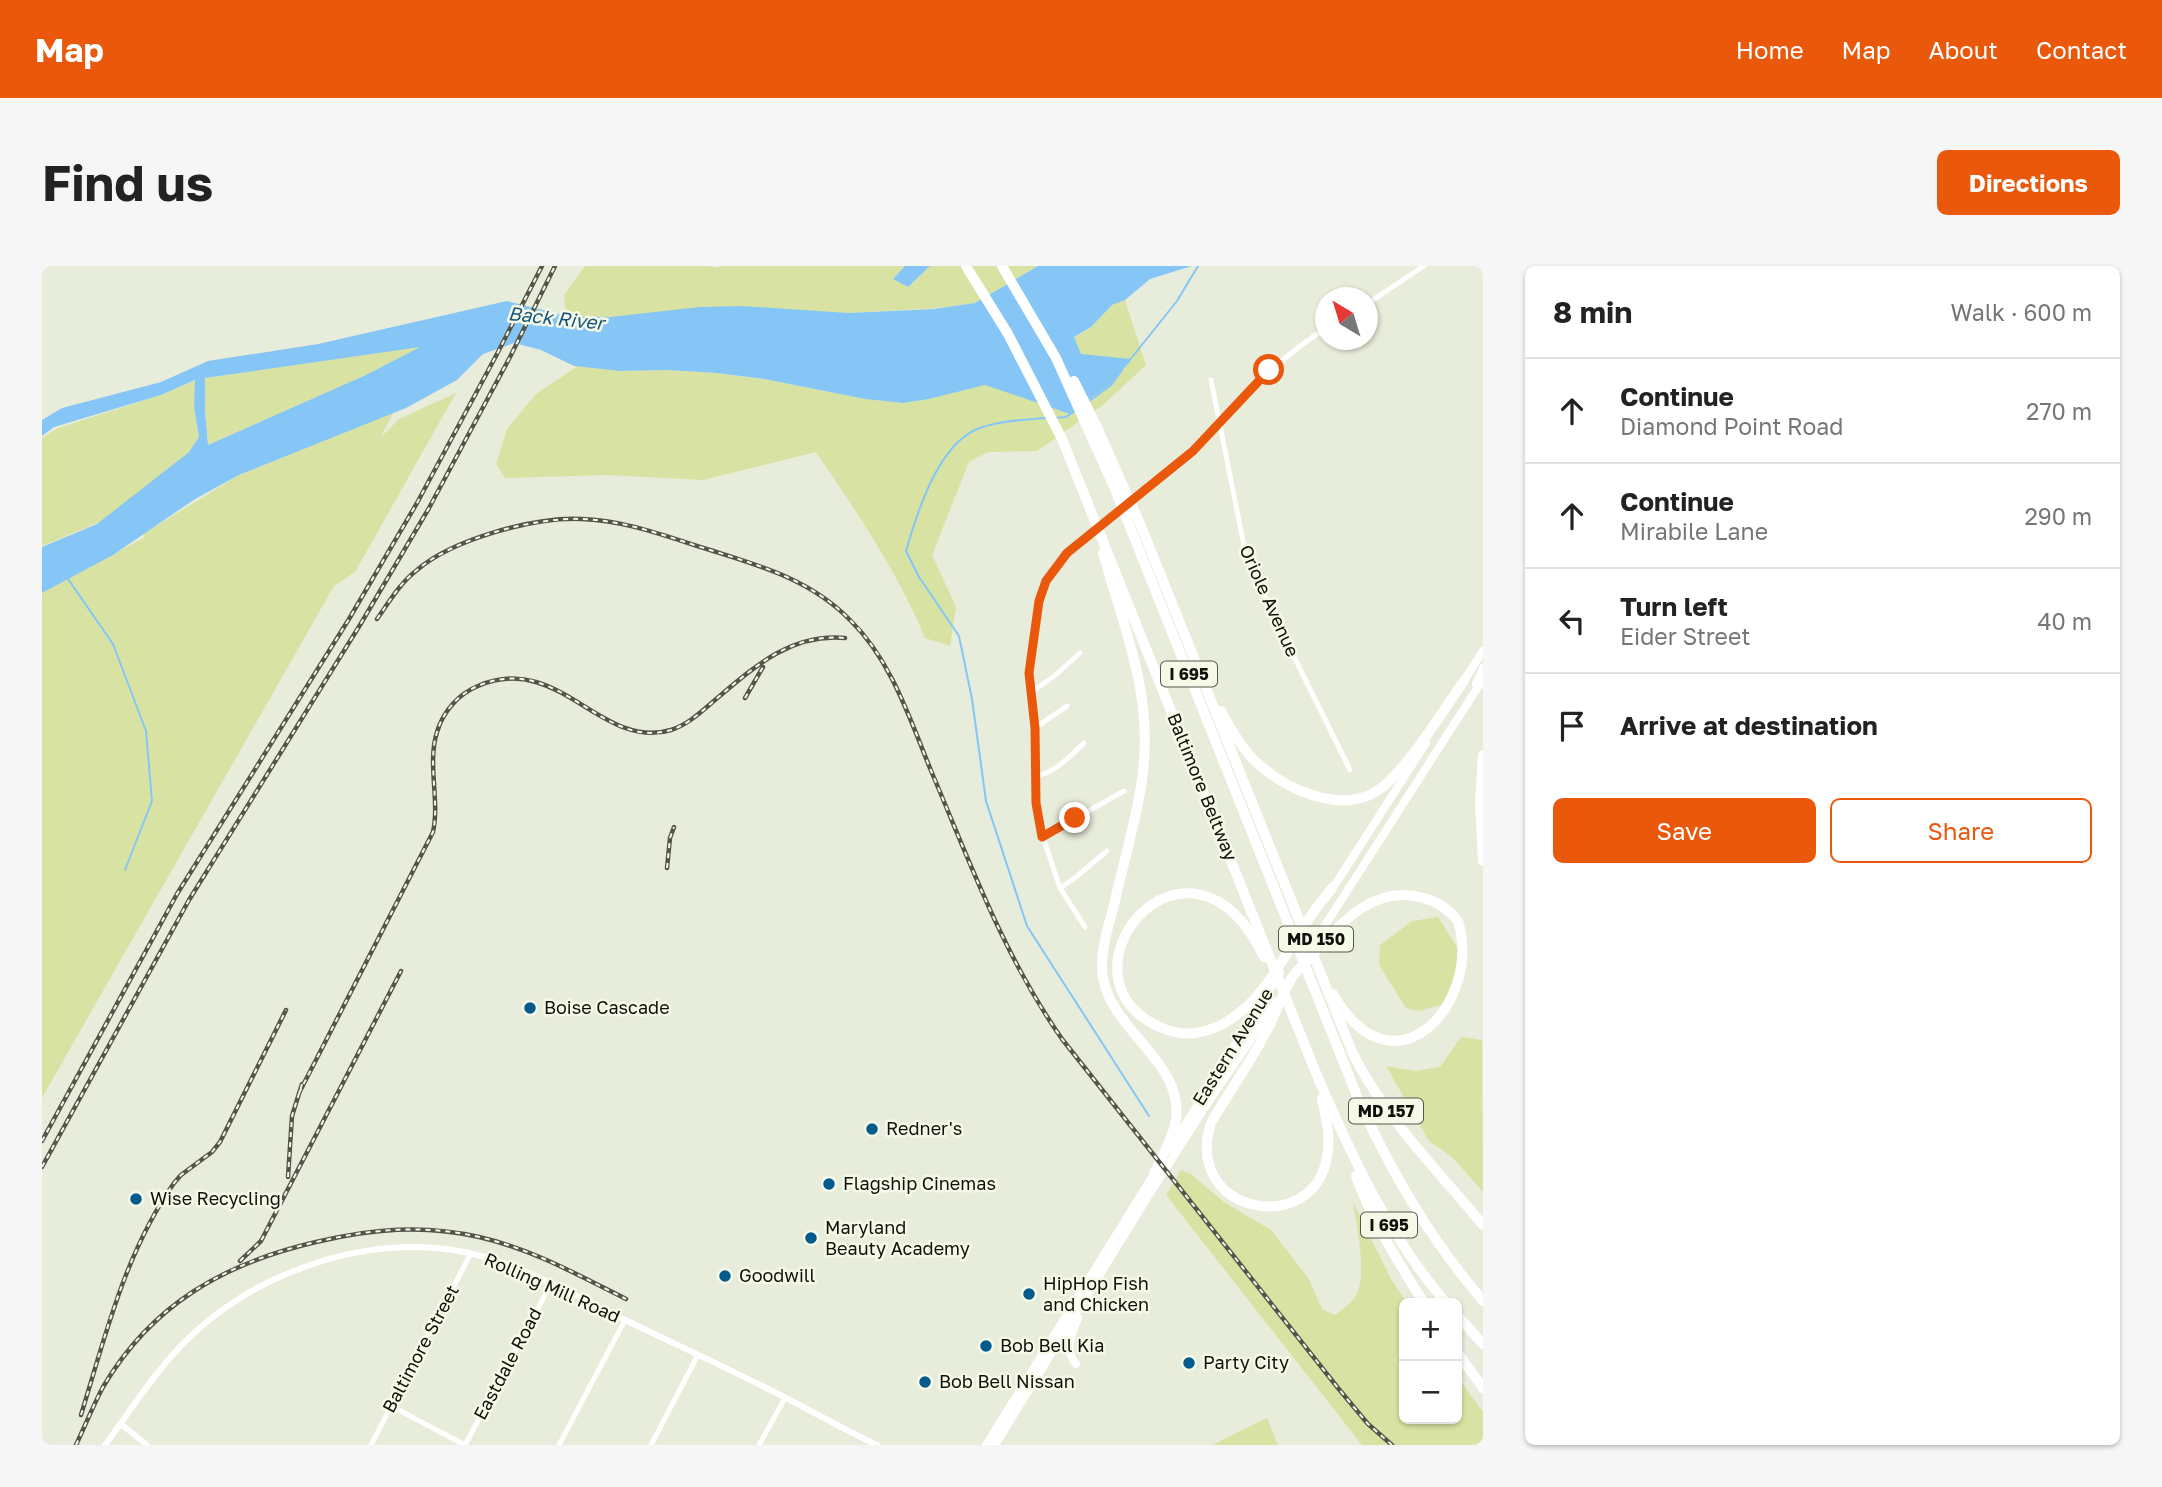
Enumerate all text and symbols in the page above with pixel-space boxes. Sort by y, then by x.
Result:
text: Map [35,30,104,69]
text: Home [1736,35,1804,64]
text: Map [1842,35,1891,64]
text: About [1929,35,1998,64]
text: Contact [2036,35,2127,64]
button: Directions [1937,150,2120,215]
text: Find us [42,153,213,212]
north arrow [1315,287,1378,350]
text: 8 min [1553,294,1632,330]
text: Walk · 600 m [1951,298,2092,326]
water label: Back River [507,301,608,334]
route start [1253,354,1284,385]
text: Continue [1620,381,1734,412]
icon: ahead [1553,392,1591,430]
text: 270 m [2026,397,2092,425]
text: Diamond Point Road [1620,412,1843,440]
text: Continue [1620,486,1734,517]
icon: ahead [1553,497,1591,535]
text: 290 m [2024,502,2092,530]
text: Mirabile Lane [1620,517,1768,545]
street label: Oriole Avenue [1235,541,1304,660]
text: Turn left [1620,591,1728,622]
icon: left [1553,602,1591,640]
text: 40 m [2038,607,2092,635]
text: Eider Street [1620,622,1750,650]
road number: I 695 [1161,662,1217,686]
icon: arrive [1553,707,1591,745]
street label: Baltimore Beltway [1163,709,1243,864]
text: Arrive at destination [1620,710,1878,741]
button: Save [1553,798,1816,863]
button: Share [1830,798,2092,863]
route end [1059,802,1090,833]
road number: MD 150 [1279,926,1353,952]
street label: Eastern Avenue [1187,984,1277,1109]
place label: Boise Cascade [544,996,670,1018]
marker: Boise Cascade [522,1000,538,1016]
road number: MD 157 [1349,1098,1423,1124]
place label: Redner's [886,1117,962,1139]
marker: Redner's [864,1121,880,1137]
place label: Flagship Cinemas [843,1172,996,1194]
marker: Flagship Cinemas [821,1176,837,1192]
place label: Wise Recycling [150,1187,281,1209]
marker: Wise Recycling [128,1191,144,1207]
road number: I 695 [1361,1212,1417,1238]
place label: Maryland Beauty Academy [825,1216,970,1259]
marker: Maryland Beauty Academy [803,1230,819,1246]
street label: Rolling Mill Road [481,1247,624,1327]
place label: Goodwill [739,1264,816,1286]
marker: Goodwill [717,1268,733,1284]
place label: HipHop Fish and Chicken [1043,1272,1149,1315]
street label: Baltimore Street [377,1281,463,1416]
marker: HipHop Fish and Chicken [1021,1286,1037,1302]
map controls [1399,1298,1462,1424]
button: + [1399,1298,1462,1361]
street label: Eastdale Road [468,1304,546,1423]
place label: Bob Bell Kia [1000,1334,1104,1356]
marker: Bob Bell Kia [978,1338,994,1354]
place label: Party City [1203,1351,1289,1373]
marker: Party City [1181,1355,1197,1371]
button: − [1399,1361,1462,1424]
place label: Bob Bell Nissan [939,1370,1075,1392]
marker: Bob Bell Nissan [917,1374,933,1390]

